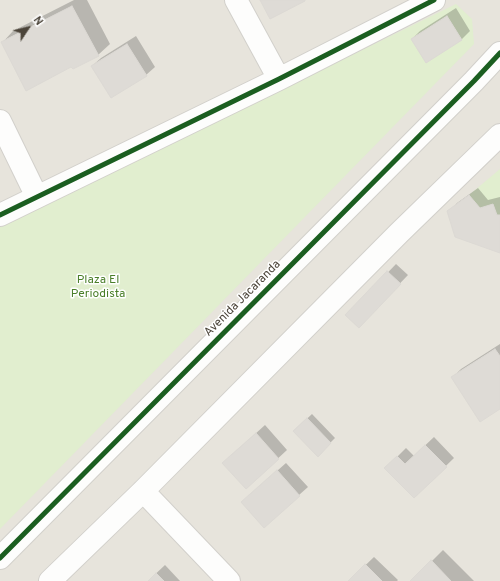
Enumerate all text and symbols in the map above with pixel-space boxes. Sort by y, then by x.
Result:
north arrow [8,8,48,48]
text: N [30,14,46,28]
street label: Avenida Jacaranda [202,258,284,340]
park label: Plaza El Periodista [71,274,125,302]

